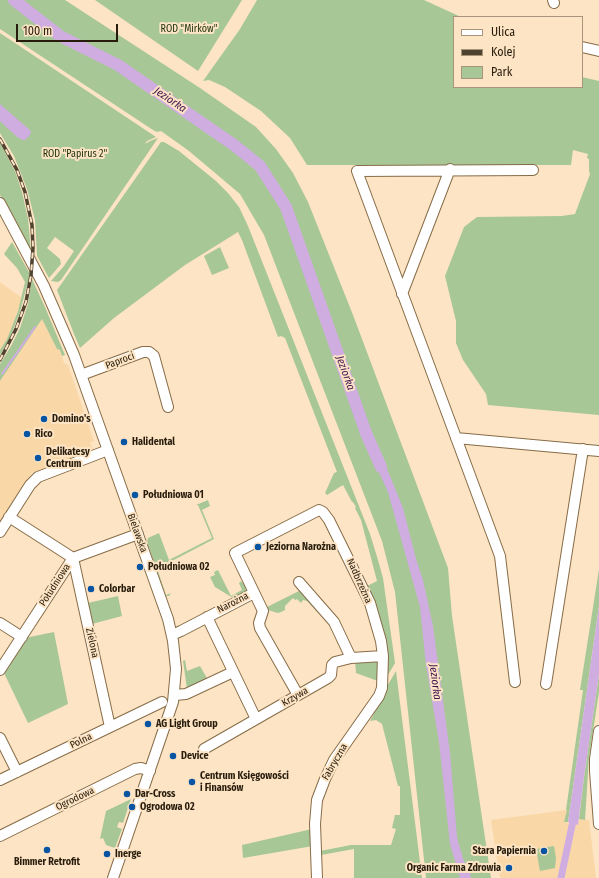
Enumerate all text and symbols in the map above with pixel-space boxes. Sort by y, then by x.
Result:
scale bar [18,16,120,42]
legend [453,16,583,88]
park label: ROD "Mirków" [161,23,217,35]
text: 100 m [23,24,52,38]
text: Ulica [491,25,515,39]
text: Kolej [491,45,516,59]
text: Park [491,65,512,79]
water label: Jeziorka [151,84,189,116]
park label: ROD "Papirus 2" [43,148,107,160]
street label: Paproci [104,350,136,372]
water label: Jeziorka [333,354,357,392]
place label: Domino's [52,413,91,425]
marker: Domino's [39,414,49,424]
place label: Rico [35,428,53,440]
marker: Rico [22,429,32,439]
place label: Halidental [132,436,175,448]
marker: Halidental [119,437,129,447]
place label: Delikatesy Centrum [46,446,90,470]
marker: Delikatesy Centrum [33,453,43,463]
place label: Południowa 01 [143,489,204,501]
marker: Południowa 01 [130,490,140,500]
street label: Bielawska [124,512,150,554]
place label: Jeziorna Narożna [266,541,336,553]
marker: Jeziorna Narożna [253,542,263,552]
street label: Nadbrzeżna [344,557,374,605]
place label: Południowa 02 [148,561,209,573]
street label: Południowa [37,562,73,608]
marker: Południowa 02 [135,562,145,572]
place label: Colorbar [99,583,135,595]
marker: Colorbar [86,584,96,594]
street label: Narożna [215,590,251,616]
street label: Zielona [83,627,101,659]
water label: Jeziorka [426,663,444,701]
street label: Krzywa [280,685,310,709]
place label: AG Light Group [156,718,218,730]
marker: AG Light Group [143,719,153,729]
street label: Polna [68,731,94,751]
street label: Fabryczna [320,742,350,782]
place label: Device [181,750,208,762]
marker: Device [168,751,178,761]
place label: Centrum Księgowości i Finansów [200,770,289,794]
marker: Centrum Księgowości i Finansów [187,777,197,787]
street label: Ogrodowa [54,785,96,813]
place label: Dar-Cross [135,788,175,800]
marker: Dar-Cross [122,789,132,799]
place label: Ogrodowa 02 [140,801,195,813]
marker: Ogrodowa 02 [127,802,137,812]
marker: Bimmer Retrofit [42,845,52,855]
place label: Stara Papiernia [473,845,536,857]
marker: Stara Papiernia [539,846,549,856]
place label: Inerge [115,848,141,860]
marker: Inerge [102,849,112,859]
place label: Bimmer Retrofit [14,856,80,868]
place label: Organic Farma Zdrowia [407,862,501,874]
marker: Organic Farma Zdrowia [504,863,514,873]

